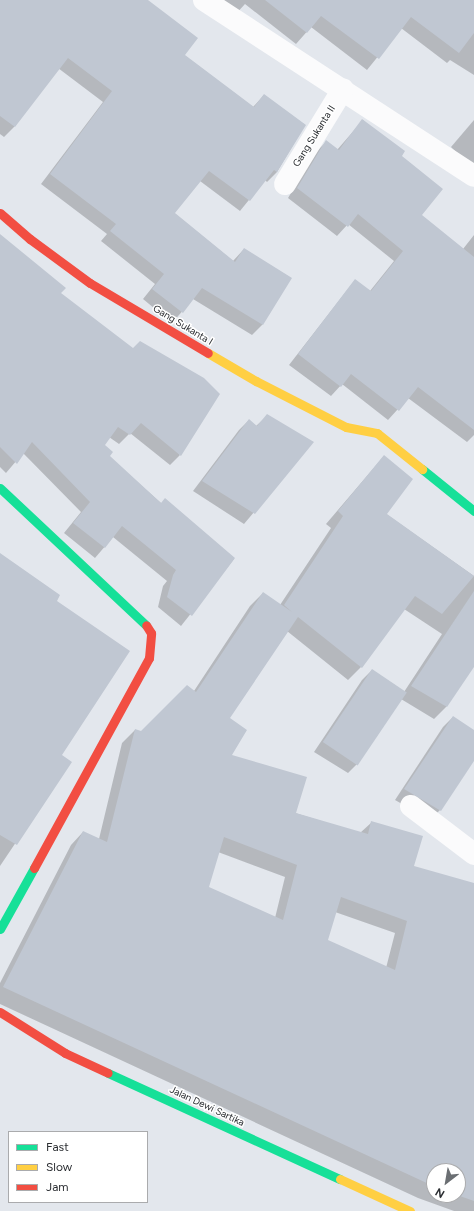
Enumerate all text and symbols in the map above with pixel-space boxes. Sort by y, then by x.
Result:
street label: Gang Sukanta II [290,103,338,169]
street label: Gang Sukanta I [151,302,215,348]
street label: Jalan Dewi Sartika [168,1083,246,1129]
legend [8,1131,148,1203]
text: Fast [46,1140,69,1154]
text: Slow [46,1160,72,1174]
north arrow [426,1163,466,1203]
text: Jam [46,1180,69,1194]
text: N [433,1185,447,1201]

